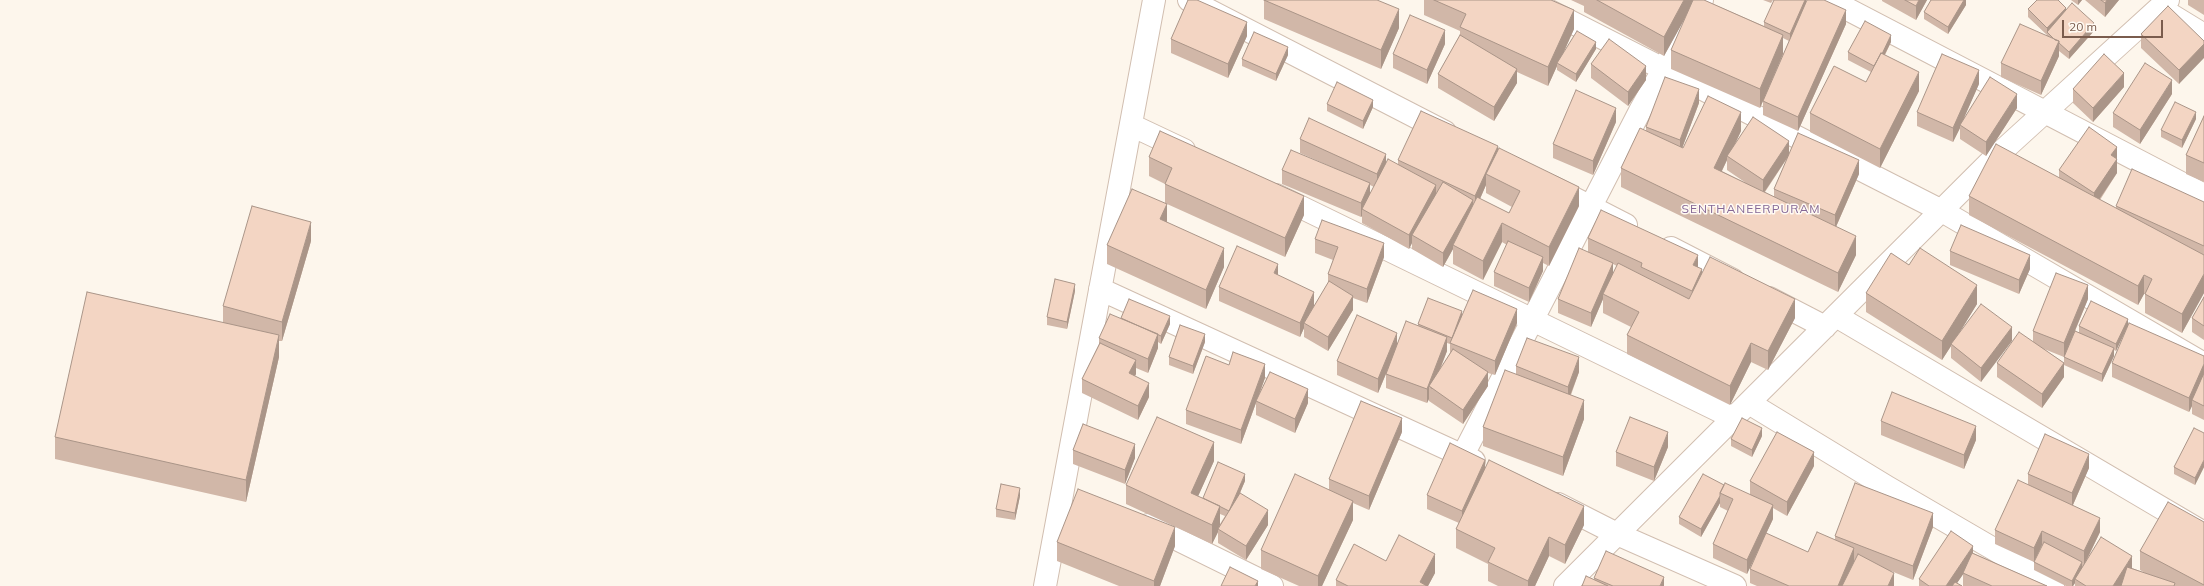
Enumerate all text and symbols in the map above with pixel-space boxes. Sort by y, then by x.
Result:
scale bar [2064,12,2165,38]
text: 20 m [2069,19,2097,34]
district label: SENTHANEERPURAM [1682,202,1820,216]

